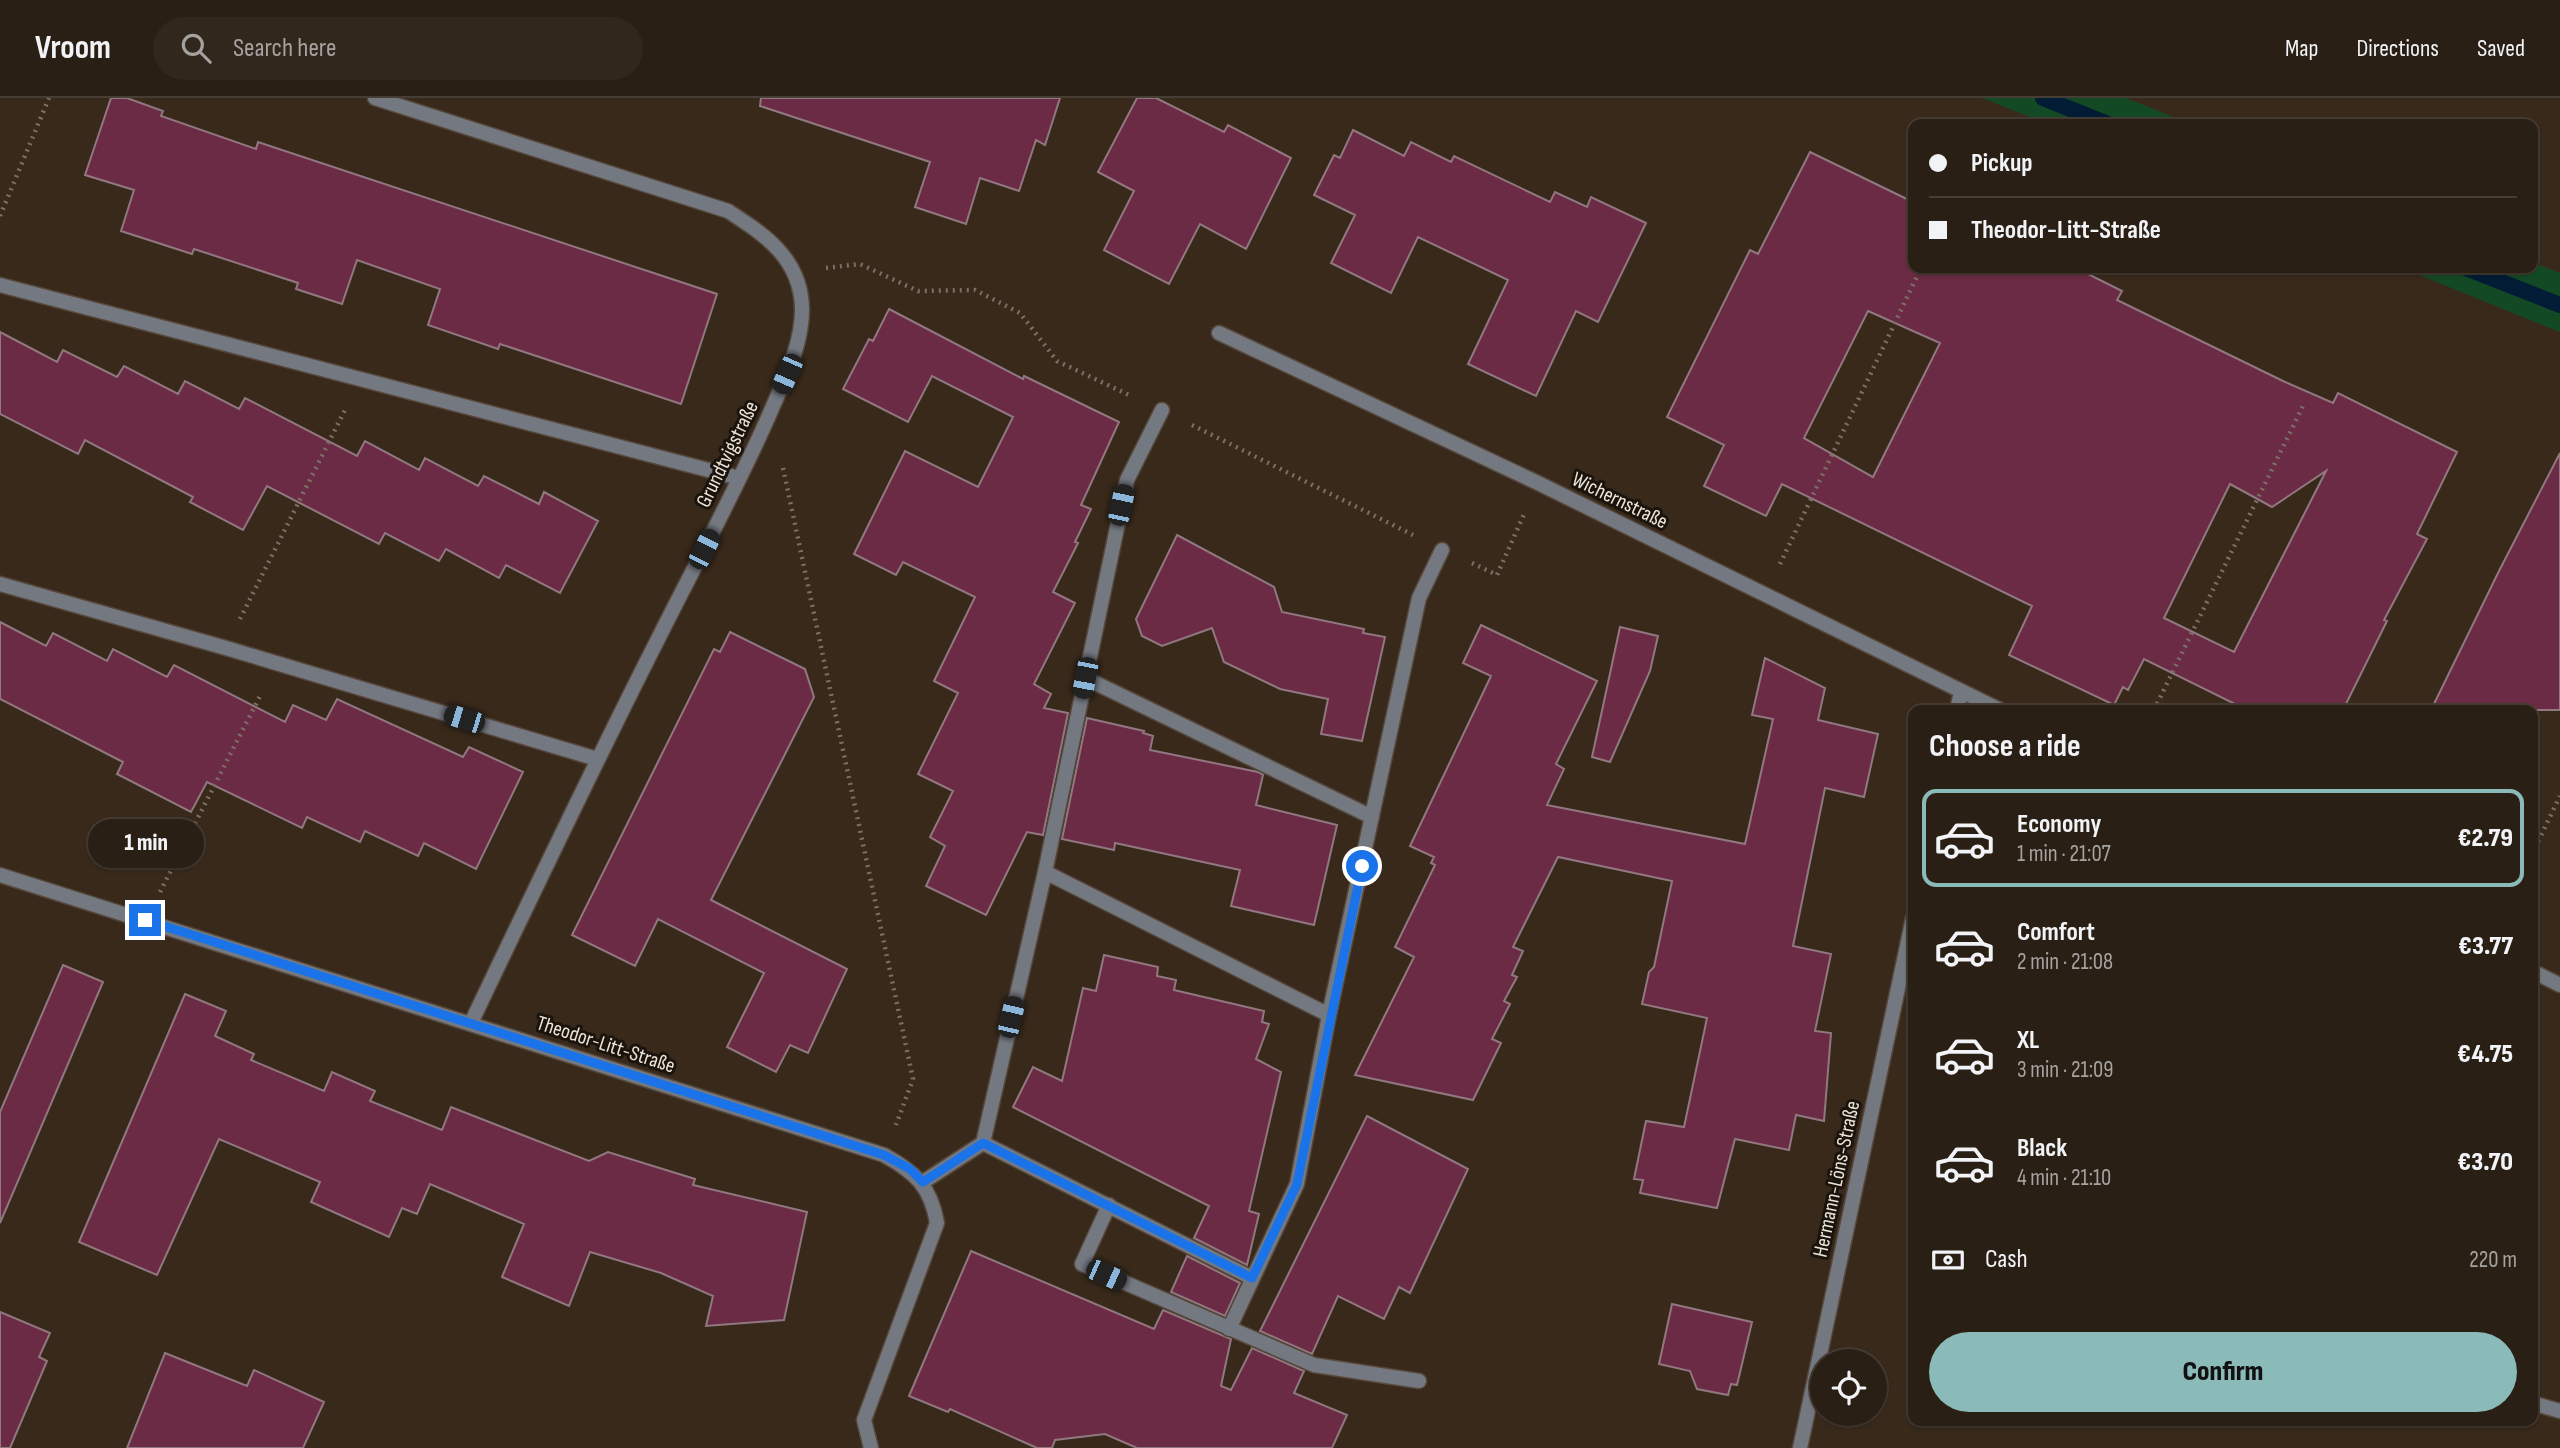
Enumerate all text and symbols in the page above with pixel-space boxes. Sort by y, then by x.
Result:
search box [153,17,643,80]
text: Vroom [35,28,111,68]
icon: search [177,29,215,67]
text: Search here [233,33,336,64]
text: Map [2285,34,2318,63]
text: Directions [2356,34,2439,63]
text: Saved [2477,34,2525,63]
text: Pickup [1971,148,2033,179]
text: Theodor-Litt-Straße [1971,215,2161,246]
car [769,351,806,397]
street label: Grundtvigstraße [691,397,764,511]
street label: Wichernstraße [1568,467,1672,534]
car [1107,482,1136,528]
car [686,526,723,572]
car [1071,655,1100,701]
car [441,703,488,735]
text: Choose a ride [1929,727,2081,766]
icon: car [1933,807,1996,870]
text: Economy [2017,809,2101,840]
callout: 1 min [87,818,203,868]
text: €2.79 [2458,823,2513,854]
text: 1 min [124,829,168,857]
text: 1 min · 21:07 [2017,840,2111,868]
route start [1346,850,1378,882]
route end [129,904,161,936]
icon: car [1933,915,1996,978]
text: Comfort [2017,917,2095,948]
text: €3.77 [2458,931,2513,962]
text: 2 min · 21:08 [2017,948,2113,976]
car [997,994,1026,1040]
street label: Theodor-Litt-Straße [533,1010,678,1079]
icon: car [1933,1023,1996,1086]
text: XL [2017,1025,2039,1056]
text: €4.75 [2457,1039,2513,1070]
text: 3 min · 21:09 [2017,1056,2113,1084]
street label: Hermann-Löns-Straße [1808,1099,1865,1260]
icon: car [1933,1131,1996,1194]
text: Black [2017,1133,2067,1164]
text: €3.70 [2458,1147,2513,1178]
text: 4 min · 21:10 [2017,1164,2111,1192]
icon: cash [1929,1241,1967,1279]
text: Cash [1985,1244,2028,1275]
text: 220 m [2469,1246,2517,1274]
car [1083,1257,1130,1293]
button: Confirm [1929,1332,2517,1412]
map controls [1810,1349,1887,1426]
button: locate [1810,1349,1887,1426]

